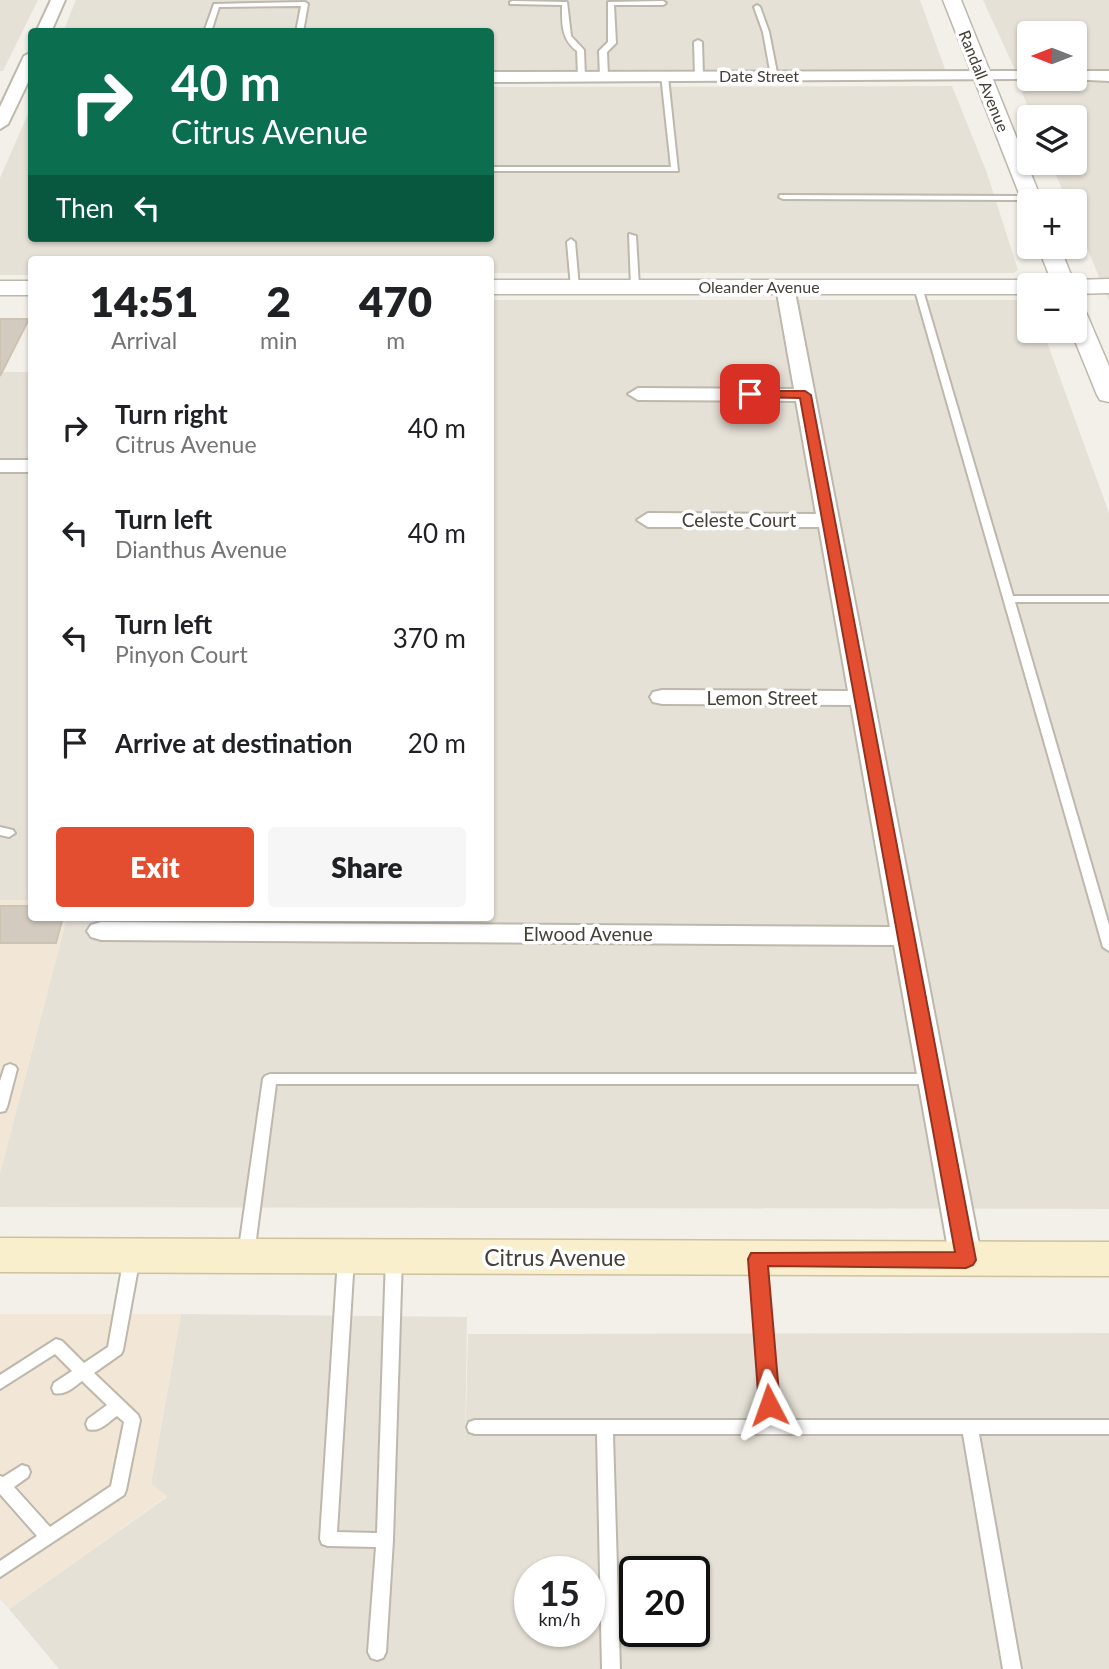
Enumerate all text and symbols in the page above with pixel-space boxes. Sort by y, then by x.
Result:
north arrow [1017,21,1087,91]
map controls [1017,21,1087,343]
street label: Randall Avenue [955,27,1013,134]
text: 40 m [171,53,281,111]
icon: right [56,56,147,147]
street label: Date Street [719,66,799,85]
button: layers [1017,105,1087,175]
text: Citrus Avenue [171,112,368,151]
icon: left [128,189,166,227]
button: + [1017,189,1087,259]
text: Then [56,192,114,224]
button: − [1017,273,1087,343]
text: 14:51 [90,276,198,326]
text: 2 [267,276,291,326]
text: 470 [359,276,432,326]
street label: Oleander Avenue [698,277,820,296]
text: Arrival [111,326,177,354]
text: min [260,326,297,354]
text: m [386,326,405,354]
pin [720,364,780,424]
icon: arrive [731,375,769,413]
text: Turn right [115,398,228,430]
icon: right [56,409,94,447]
text: 40 m [408,412,466,444]
text: Citrus Avenue [115,430,257,458]
text: Turn left [115,503,212,535]
street label: Celeste Court [682,508,796,531]
icon: left [56,514,94,552]
text: 40 m [408,517,466,549]
text: Dianthus Avenue [115,535,287,563]
text: Turn left [115,608,212,640]
icon: left [56,619,94,657]
text: 370 m [393,622,466,654]
text: Pinyon Court [115,640,248,668]
street label: Lemon Street [707,686,818,709]
icon: arrive [56,724,94,762]
text: Arrive at destination [115,727,352,759]
text: 20 m [408,727,466,759]
button: Exit [56,827,254,907]
button: Share [268,827,466,907]
street label: Elwood Avenue [523,922,653,945]
street label: Citrus Avenue [484,1243,626,1271]
position arrow [732,1368,806,1442]
speed limit sign: 20 [619,1556,710,1647]
text: 15 [539,1571,580,1613]
text: km/h [538,1608,581,1630]

